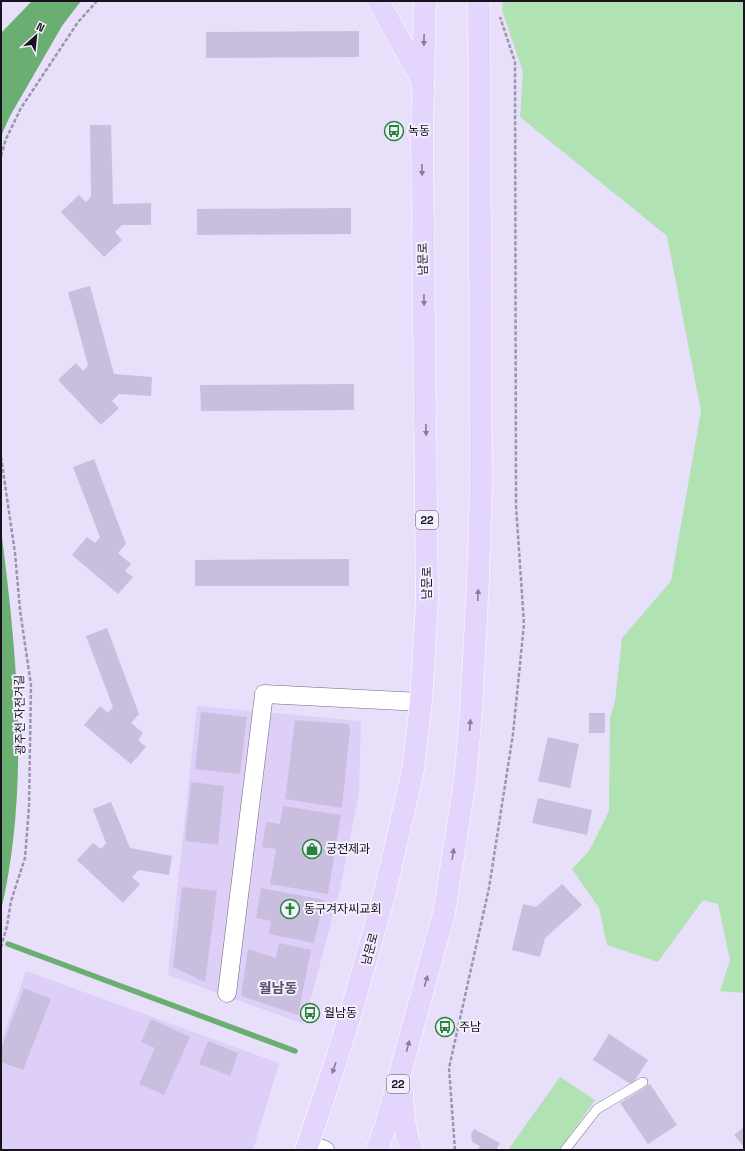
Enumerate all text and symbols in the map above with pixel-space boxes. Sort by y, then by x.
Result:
north arrow [16,16,56,56]
text: N [34,19,47,35]
one-way arrow [421,34,427,47]
bus stop icon: 녹동 [383,120,405,142]
place label: 녹동 [408,123,430,139]
one-way arrow [419,164,425,177]
street label: 남문로 [415,242,431,276]
one-way arrow [421,294,427,307]
one-way arrow [423,424,429,437]
road number: 22 [416,511,438,529]
street label: 남문로 [419,566,435,600]
one-way arrow [474,589,481,601]
street label: 광주천 자전거길 [11,675,29,755]
one-way arrow [467,719,473,731]
shop icon: 궁전제과 [301,838,323,860]
place label: 궁전제과 [326,841,370,857]
one-way arrow [450,847,456,860]
church icon: 동구겨자씨교회 [279,898,301,920]
place label: 동구겨자씨교회 [304,901,381,917]
street label: 남문로 [358,931,382,967]
one-way arrow [423,974,429,986]
district label: 월남동 [259,979,297,997]
bus stop icon: 월남동 [299,1002,321,1024]
place label: 월남동 [324,1005,357,1021]
bus stop icon: 주남 [434,1016,456,1038]
place label: 주남 [459,1019,481,1035]
one-way arrow [405,1039,411,1051]
one-way arrow [331,1062,337,1074]
road number: 22 [387,1075,409,1093]

